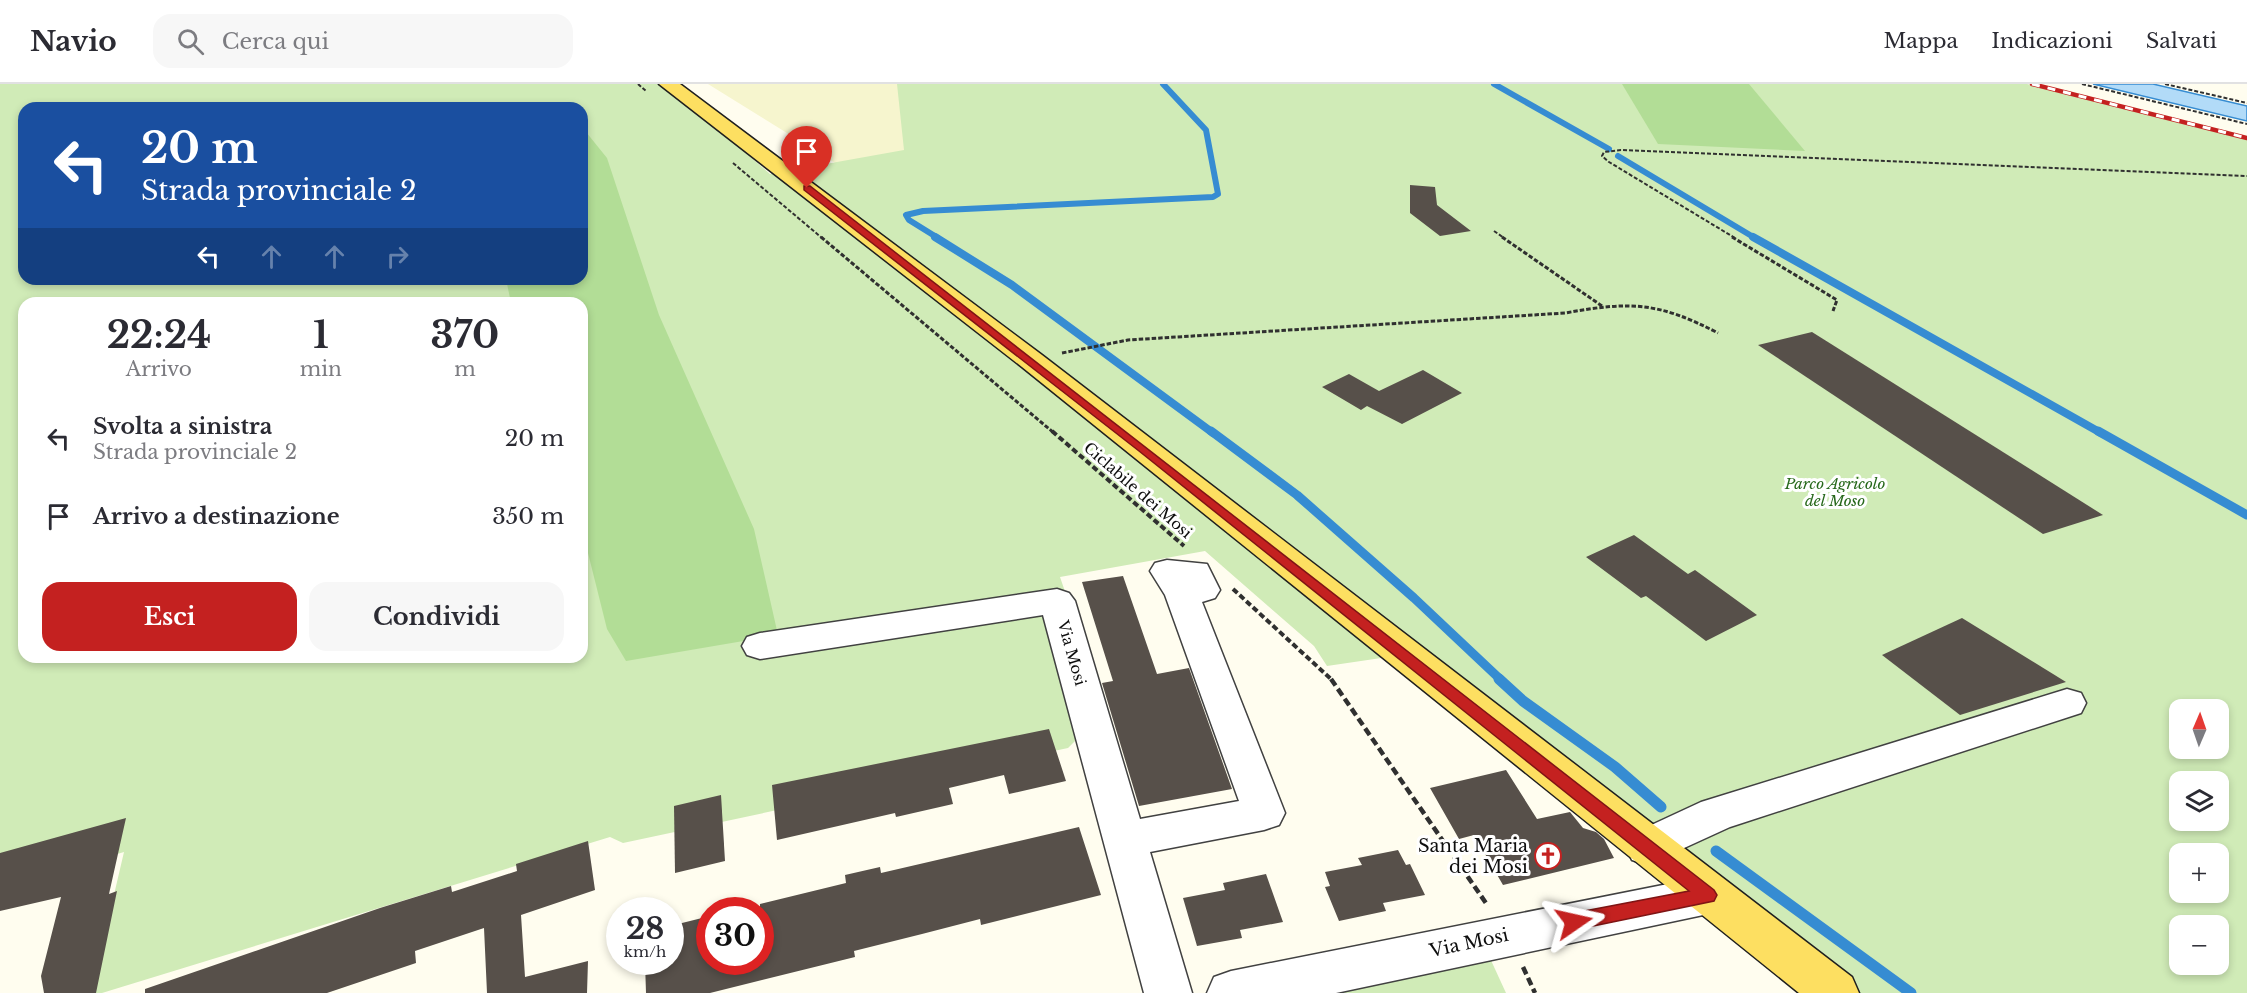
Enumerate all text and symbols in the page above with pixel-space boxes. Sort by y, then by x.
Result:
search box [153,14,573,68]
text: Navio [30,24,117,59]
icon: search [174,25,207,58]
text: Cerca qui [222,28,329,55]
text: Mappa [1883,28,1958,54]
text: Indicazioni [1991,28,2113,54]
text: Salvati [2146,28,2217,54]
text: 20 m [141,122,258,174]
icon: left [42,126,120,204]
pin [781,126,832,188]
icon: arrive [790,135,823,168]
text: Strada provinciale 2 [141,174,417,207]
icon: left [192,240,225,273]
icon: ahead [255,240,288,273]
icon: ahead [318,240,351,273]
icon: right [381,240,414,273]
text: 22:24 [107,313,211,358]
text: 1 [313,313,329,358]
text: 370 [431,313,499,358]
text: Arrivo [126,357,192,381]
text: min [300,357,342,381]
text: m [454,357,476,381]
text: Svolta a sinistra [93,413,272,440]
icon: left [42,422,75,455]
text: 20 m [505,425,564,452]
street label: Ciclabile dei Mosi [1080,438,1196,542]
text: Strada provinciale 2 [93,440,297,464]
park label: Parco Agricolo del Moso [1784,474,1886,510]
icon: arrive [42,500,75,533]
text: Arrivo a destinazione [93,503,340,530]
text: 350 m [492,503,564,530]
button: Esci [42,582,297,651]
button: Condividi [309,582,564,651]
street label: Via Mosi [1053,617,1090,688]
north arrow [2169,699,2229,759]
map controls [2169,699,2229,975]
button: layers [2169,771,2229,831]
place label: Santa Maria dei Mosi [1418,835,1528,878]
church icon: Santa Maria dei Mosi [1533,841,1563,871]
button: + [2169,843,2229,903]
position arrow [1542,890,1606,954]
speed limit sign: 30 [696,897,774,975]
text: 28 [626,910,664,947]
button: − [2169,915,2229,975]
street label: Via Mosi [1426,924,1511,962]
text: km/h [624,942,666,961]

